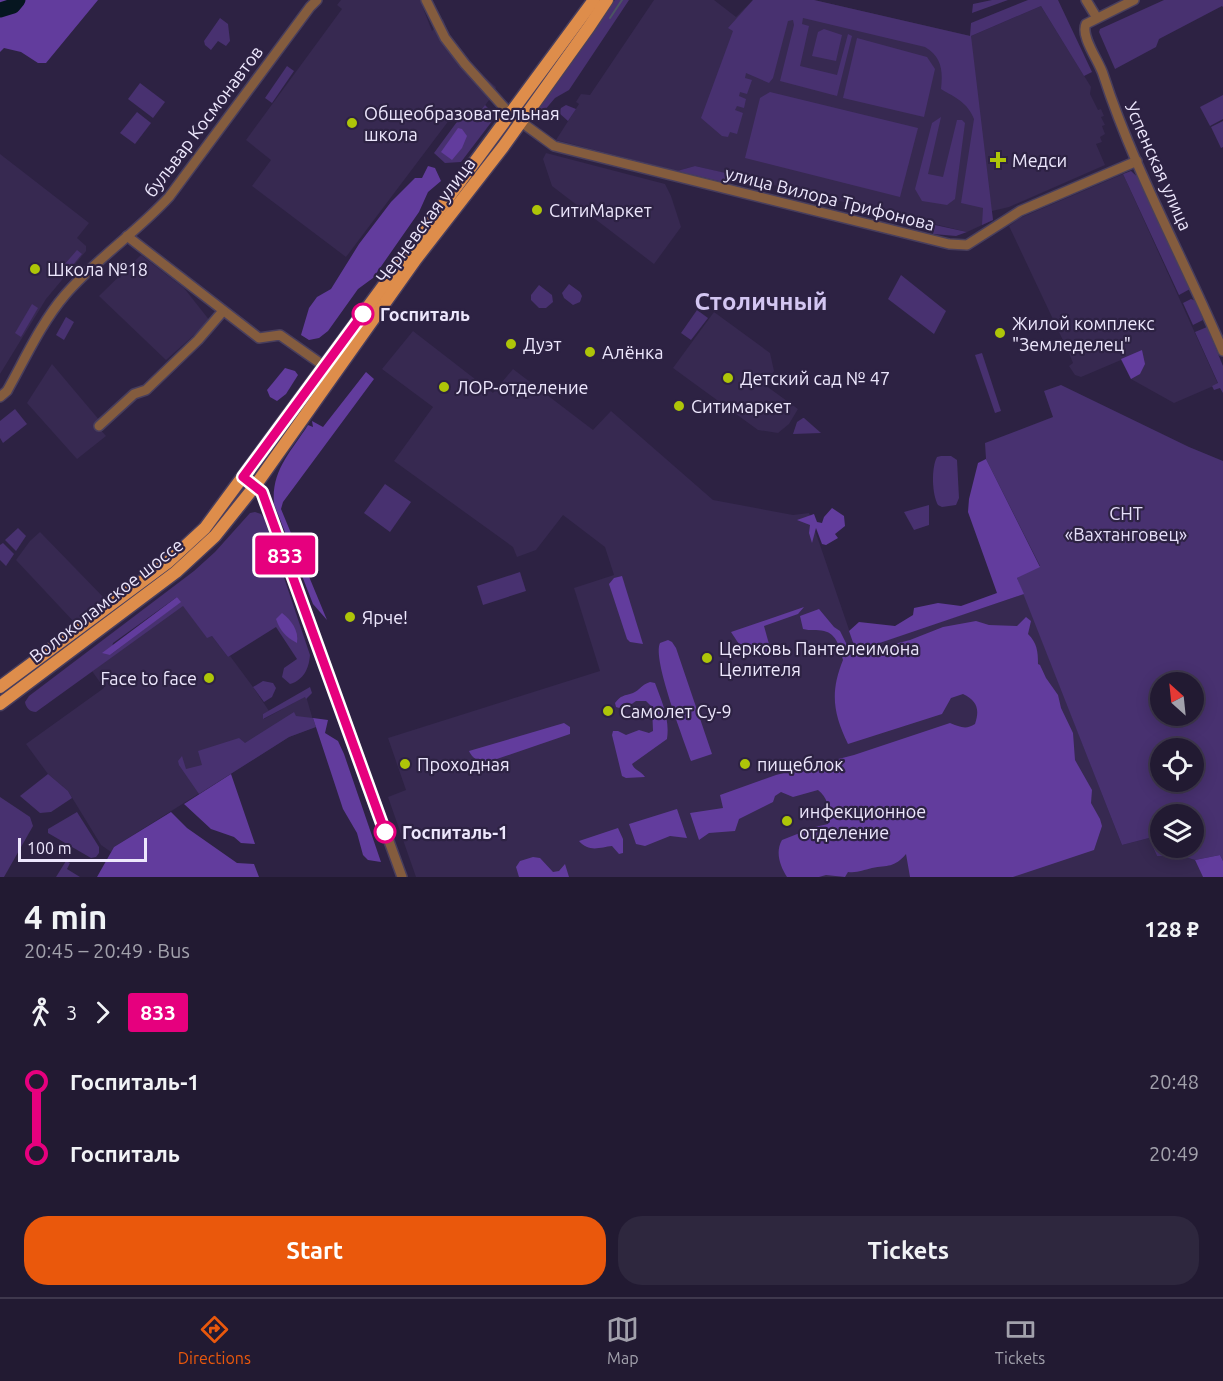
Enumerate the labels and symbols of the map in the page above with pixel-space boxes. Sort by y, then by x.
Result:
street label: бульвар Космонавтов [140,42,266,200]
street label: Успенская улица [1122,99,1196,233]
place label: Общеобразовательная школа [364,103,560,144]
marker: Общеобразовательная школа [345,116,359,130]
place label: Медси [1012,150,1067,170]
marker: Медси [989,151,1007,169]
street label: Черневская улица [371,153,479,287]
street label: улица Вилора Трифонова [723,162,937,234]
place label: СитиМаркет [549,200,652,220]
marker: СитиМаркет [530,203,544,217]
place label: Школа №18 [47,259,148,279]
marker: Школа №18 [28,262,42,276]
district label: Столичный [695,288,827,315]
marker: Госпиталь [352,303,374,325]
place label: Госпиталь [380,304,470,324]
place label: Жилой комплекс "Земледелец" [1012,313,1155,354]
marker: Жилой комплекс "Земледелец" [993,326,1007,340]
place label: Дуэт [523,334,561,354]
marker: Дуэт [504,337,518,351]
place label: Алёнка [602,342,664,362]
marker: Алёнка [583,345,597,359]
place label: Детский сад № 47 [740,368,890,388]
marker: Детский сад № 47 [721,371,735,385]
place label: ЛОР-отделение [456,377,589,397]
marker: ЛОР-отделение [437,380,451,394]
place label: Ситимаркет [691,396,791,416]
marker: Ситимаркет [672,399,686,413]
park label: СНТ «Вахтанговец» [1065,503,1187,544]
street label: Волоколамское шоссе [25,534,187,666]
line badge: 833 [250,536,320,574]
place label: Ярче! [362,607,408,627]
marker: Ярче! [343,610,357,624]
place label: Церковь Пантелеимона Целителя [719,638,920,679]
marker: Церковь Пантелеимона Целителя [700,651,714,665]
place label: Face to face [101,668,197,688]
marker: Face to face [202,671,216,685]
north arrow [1150,672,1204,726]
place label: Самолет Су-9 [620,701,732,721]
marker: Самолет Су-9 [601,704,615,718]
place label: Проходная [417,754,510,774]
place label: пищеблок [757,754,844,774]
marker: Проходная [398,757,412,771]
marker: пищеблок [738,757,752,771]
place label: инфекционное отделение [799,801,926,842]
marker: инфекционное отделение [780,814,794,828]
marker: Госпиталь-1 [374,821,396,843]
place label: Госпиталь-1 [402,822,508,842]
scale bar [18,835,147,862]

